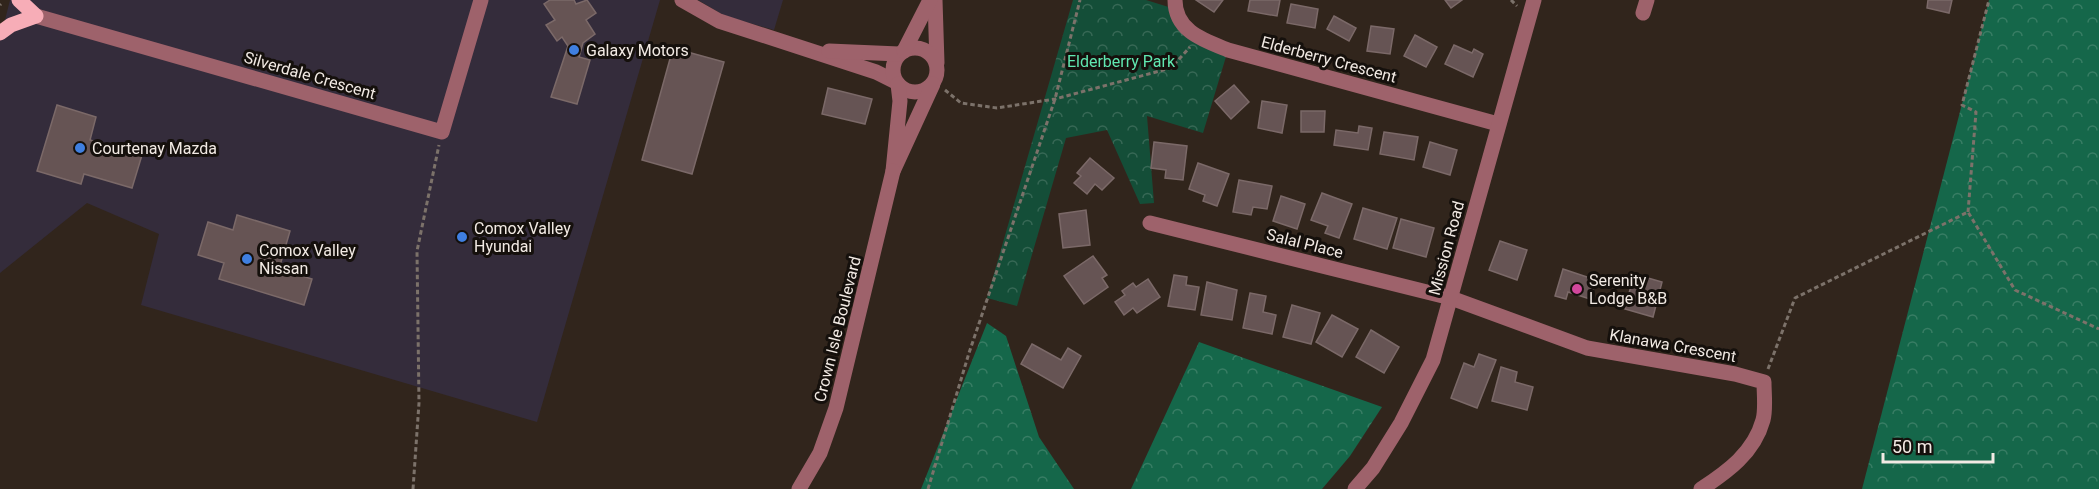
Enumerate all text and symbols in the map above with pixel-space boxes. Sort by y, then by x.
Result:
street label: Elderberry Crescent [1259,32,1399,87]
place label: Galaxy Motors [586,41,689,60]
marker: Galaxy Motors [567,43,581,57]
street label: Silverdale Crescent [242,48,378,103]
park label: Elderberry Park [1067,52,1176,71]
place label: Courtenay Mazda [92,139,217,158]
marker: Courtenay Mazda [73,141,87,155]
street label: Mission Road [1425,199,1468,297]
place label: Comox Valley Hyundai [474,219,571,256]
street label: Salal Place [1265,225,1345,262]
marker: Comox Valley Hyundai [455,230,469,244]
place label: Comox Valley Nissan [259,241,356,278]
marker: Comox Valley Nissan [240,252,254,266]
street label: Crown Isle Boulevard [810,254,865,404]
place label: Serenity Lodge B&B [1589,271,1667,308]
marker: Serenity Lodge B&B [1570,282,1584,296]
street label: Klanawa Crescent [1608,325,1738,366]
scale bar [1883,426,1992,464]
text: 50 m [1892,436,1932,457]

